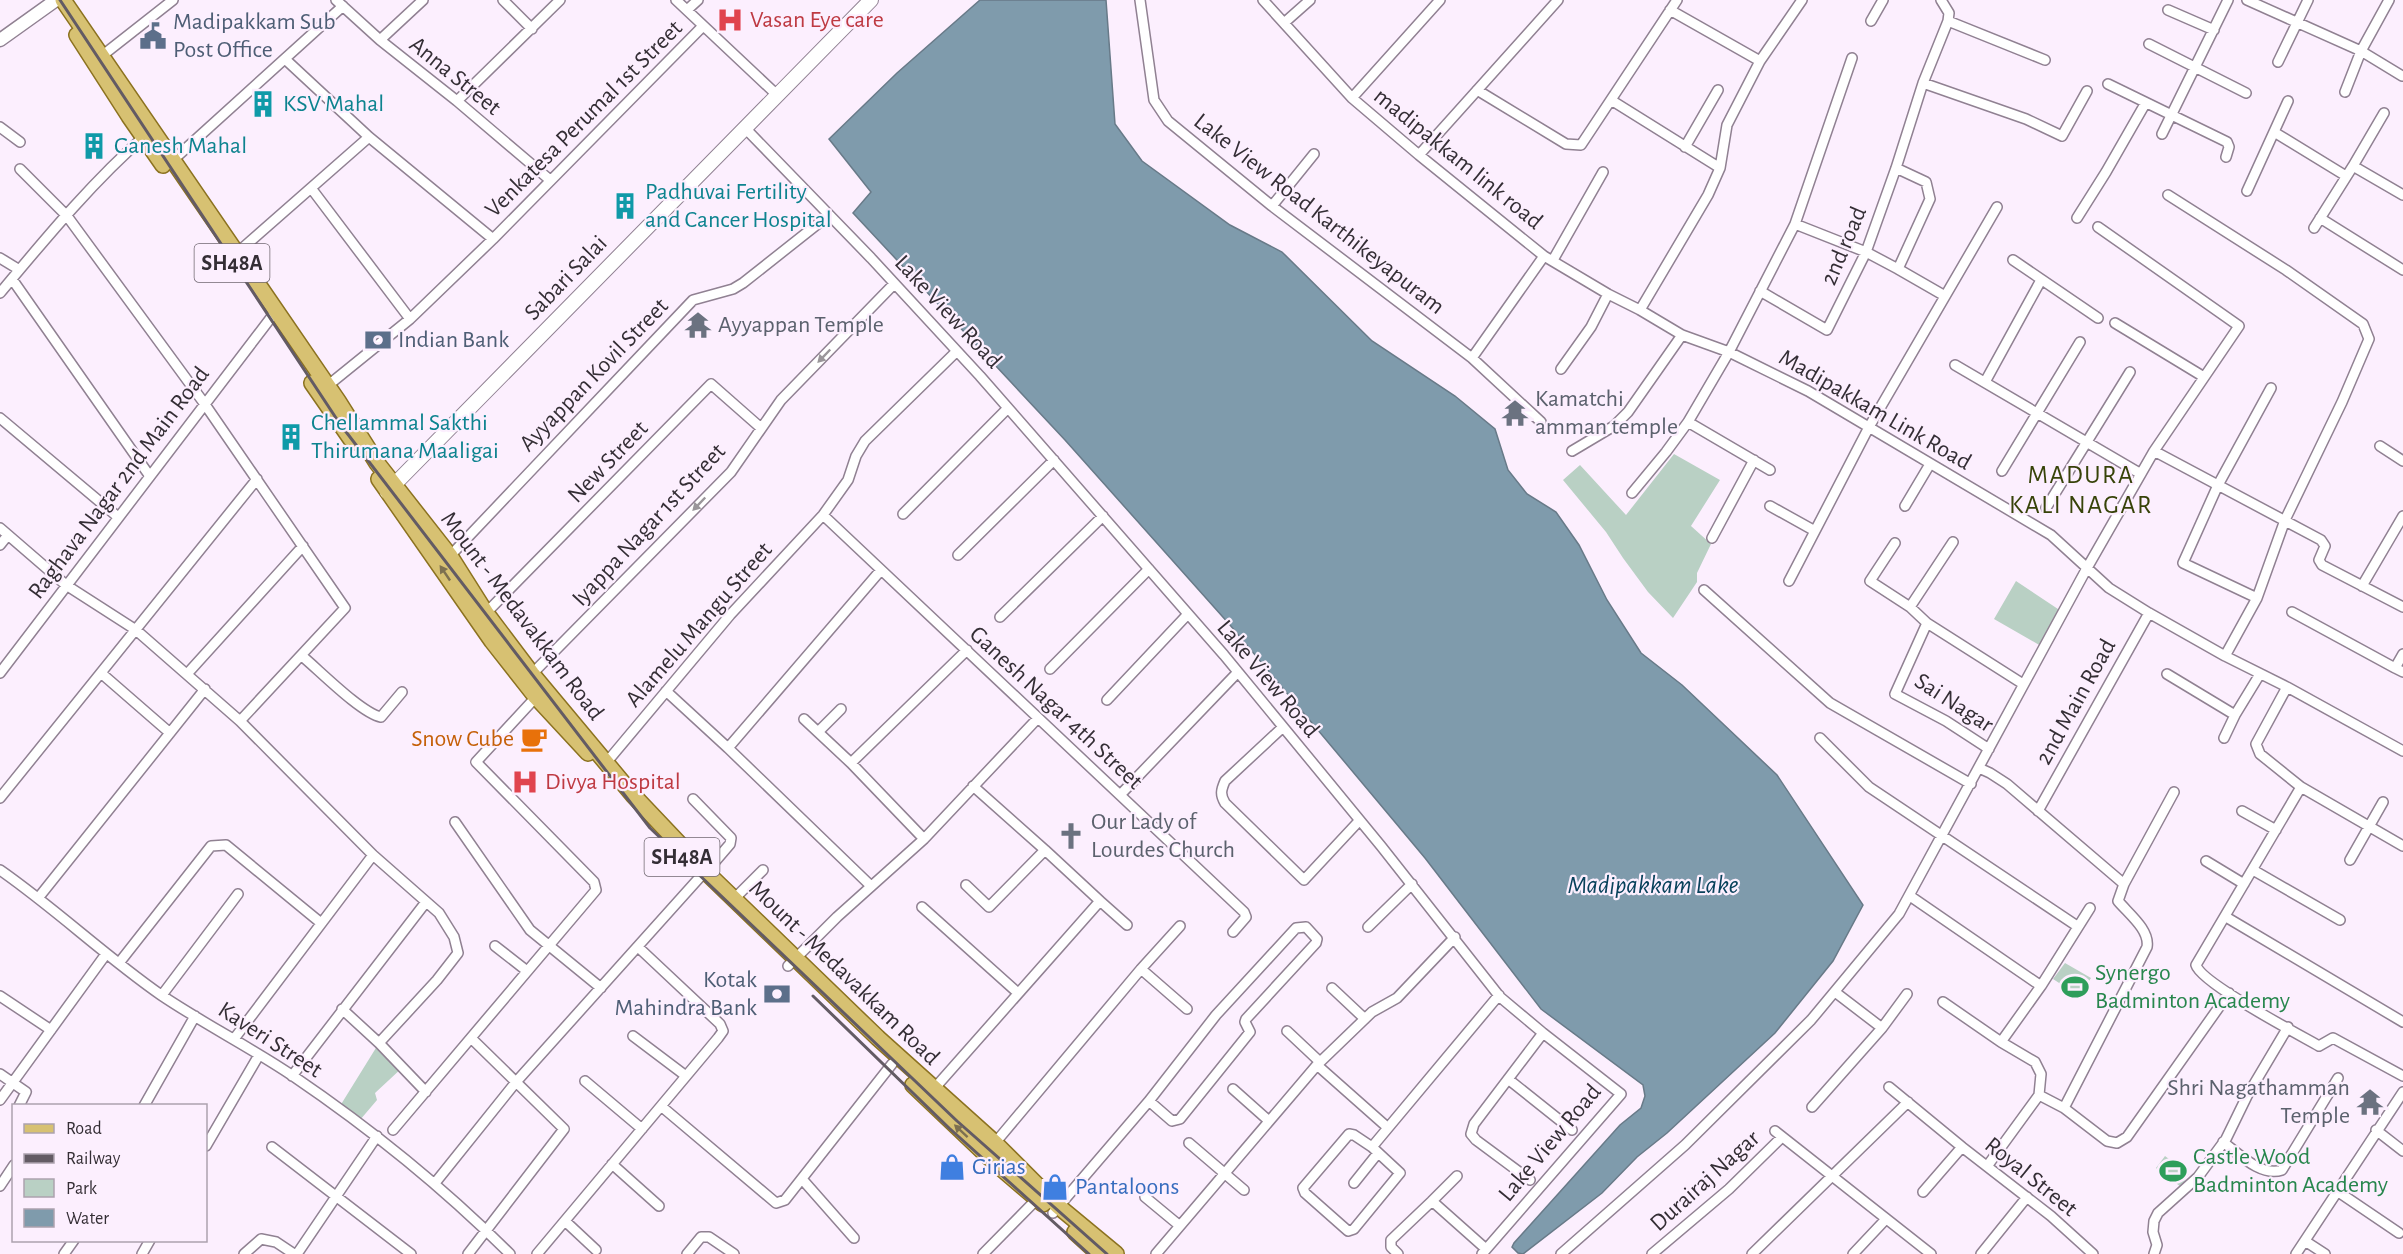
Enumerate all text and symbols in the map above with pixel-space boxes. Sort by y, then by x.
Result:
hospital icon: Vasan Eye care [715,5,745,35]
place label: Vasan Eye care [750,8,884,32]
place label: Madipakkam Sub Post Office [173,10,336,62]
street label: Venkatesa Perumal 1st Street [481,16,687,222]
public building icon: Madipakkam Sub Post Office [138,21,168,51]
street label: Anna Street [405,32,505,120]
street label: madipakkam link road [1369,84,1547,234]
building icon: KSV Mahal [248,89,278,119]
place label: KSV Mahal [283,92,384,116]
street label: Lake View Road Karthikeyapuram [1189,109,1449,319]
building icon: Ganesh Mahal [79,131,109,161]
place label: Ganesh Mahal [114,134,247,158]
place label: Padhuvai Fertility and Cancer Hospital [645,180,832,232]
building icon: Padhuvai Fertility and Cancer Hospital [610,191,640,221]
street label: 2nd road [1817,203,1871,289]
street label: Sabari Salai [520,231,612,325]
road number: SH48A [194,244,270,282]
street label: Lake View Road [890,251,1006,373]
street label: Ayyappan Kovil Street [515,294,673,456]
temple icon: Ayyappan Temple [683,310,713,340]
place label: Ayyappan Temple [718,313,884,337]
bank icon: Indian Bank [363,325,393,355]
place label: Indian Bank [398,328,509,352]
street label: Madipakkam Link Road [1775,345,1975,475]
one-way arrow [817,348,831,363]
street label: Raghava Nagar 2nd Main Road [24,362,214,604]
place label: Kamatchi amman temple [1535,387,1678,439]
temple icon: Kamatchi amman temple [1500,398,1530,428]
place label: Chellammal Sakthi Thirumana Maaligai [311,411,499,463]
street label: New Street [563,416,653,508]
building icon: Chellammal Sakthi Thirumana Maaligai [276,422,306,452]
street label: Iyappa Nagar 1st Street [568,439,730,611]
district label: MADURA KALI NAGAR [2009,462,2153,518]
one-way arrow [692,497,706,512]
street label: Mount - Medavakkam Road [436,507,608,725]
street label: Alamelu Mangu Street [621,538,777,712]
one-way arrow [439,565,451,581]
street label: Lake View Road [1212,616,1324,742]
street label: Ganesh Nagar 4th Street [965,622,1147,794]
street label: 2nd Main Road [2032,635,2120,769]
street label: Sai Nagar [1910,669,1998,737]
cafe icon: Snow Cube [519,724,549,754]
place label: Snow Cube [411,727,514,751]
hospital icon: Divya Hospital [510,767,540,797]
place label: Divya Hospital [545,770,681,794]
place label: Our Lady of Lourdes Church [1091,810,1235,862]
church icon: Our Lady of Lourdes Church [1056,821,1086,851]
road number: SH48A [644,838,720,876]
water label: Madipakkam Lake [1567,872,1739,898]
street label: Mount - Medavakkam Road [744,876,944,1070]
place label: Synergo Badminton Academy [2095,961,2290,1013]
place label: Kotak Mahindra Bank [614,968,757,1020]
sports icon: Synergo Badminton Academy [2060,972,2090,1002]
bank icon: Kotak Mahindra Bank [762,979,792,1009]
street label: Kaveri Street [214,998,327,1083]
place label: Shri Nagathamman Temple [2167,1076,2350,1128]
street label: Lake View Road [1494,1080,1606,1206]
temple icon: Shri Nagathamman Temple [2355,1087,2385,1117]
legend [12,1104,207,1242]
text: Road [66,1120,102,1138]
one-way arrow [954,1124,969,1138]
street label: Durairaj Nagar [1646,1126,1764,1236]
street label: Royal Street [1980,1133,2082,1222]
place label: Castle Wood Badminton Academy [2193,1145,2388,1197]
text: Railway [66,1150,121,1168]
shop icon: Girias [937,1152,967,1182]
place label: Girias [972,1155,1026,1179]
sports icon: Castle Wood Badminton Academy [2158,1156,2188,1186]
shop icon: Pantaloons [1040,1172,1070,1202]
place label: Pantaloons [1075,1175,1179,1199]
text: Park [66,1180,98,1198]
text: Water [66,1210,109,1228]

